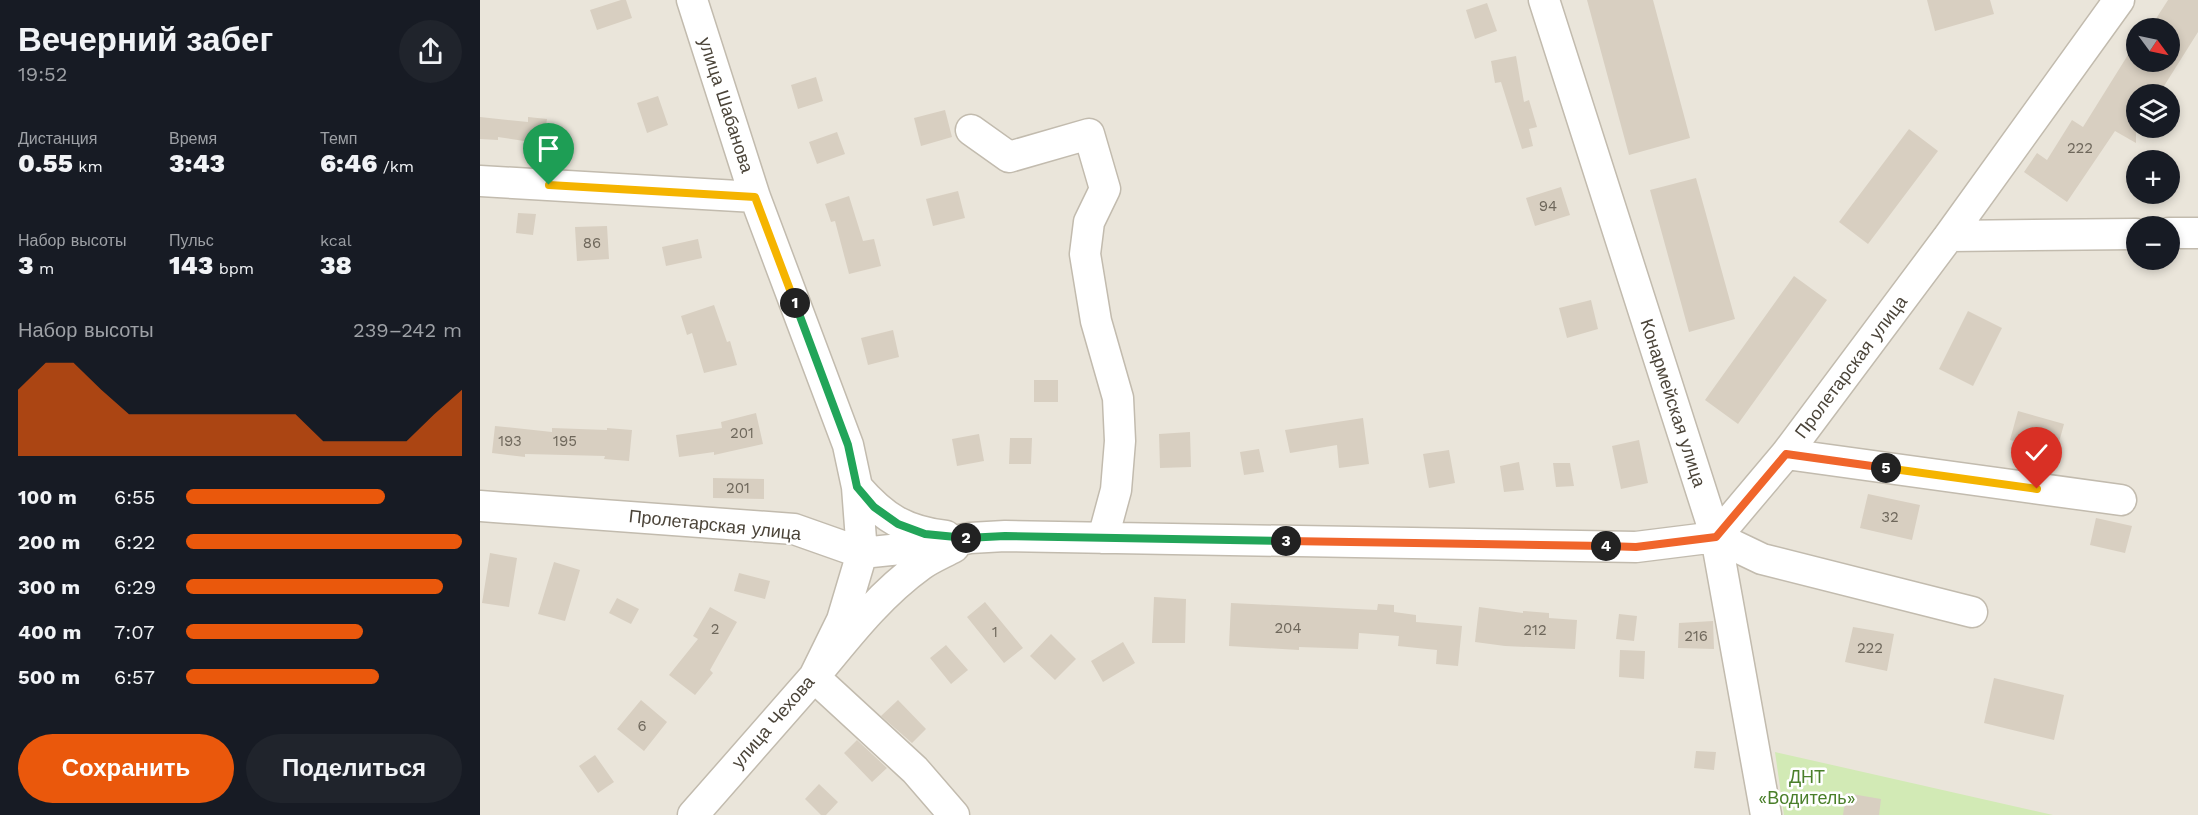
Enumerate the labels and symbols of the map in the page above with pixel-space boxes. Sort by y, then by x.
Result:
north arrow [2126,18,2180,72]
street label: улица Шабанова [695,34,759,176]
pin [523,123,574,185]
house number: 222 [2067,139,2093,157]
house number: 94 [1539,197,1557,215]
house number: 86 [583,234,601,252]
pin: 1 [780,288,810,318]
street label: Пролетарская улица [1790,290,1912,442]
street label: Конармейская улица [1636,316,1711,491]
house number: 201 [730,424,754,442]
pin [2011,427,2062,489]
house number: 193 [498,432,522,450]
house number: 195 [553,432,577,450]
pin: 5 [1871,453,1901,483]
house number: 201 [726,479,750,497]
street label: Пролетарская улица [628,505,803,544]
house number: 32 [1881,508,1899,526]
pin: 2 [951,523,981,553]
pin: 3 [1271,526,1301,556]
pin: 4 [1591,531,1621,561]
house number: 204 [1274,619,1302,637]
house number: 2 [711,620,719,638]
house number: 212 [1523,621,1547,639]
house number: 1 [992,623,998,641]
house number: 216 [1684,627,1708,645]
house number: 222 [1857,639,1883,657]
street label: улица Чехова [727,670,819,772]
house number: 6 [637,717,647,735]
park label: ДНТ «Водитель» [1758,766,1856,808]

